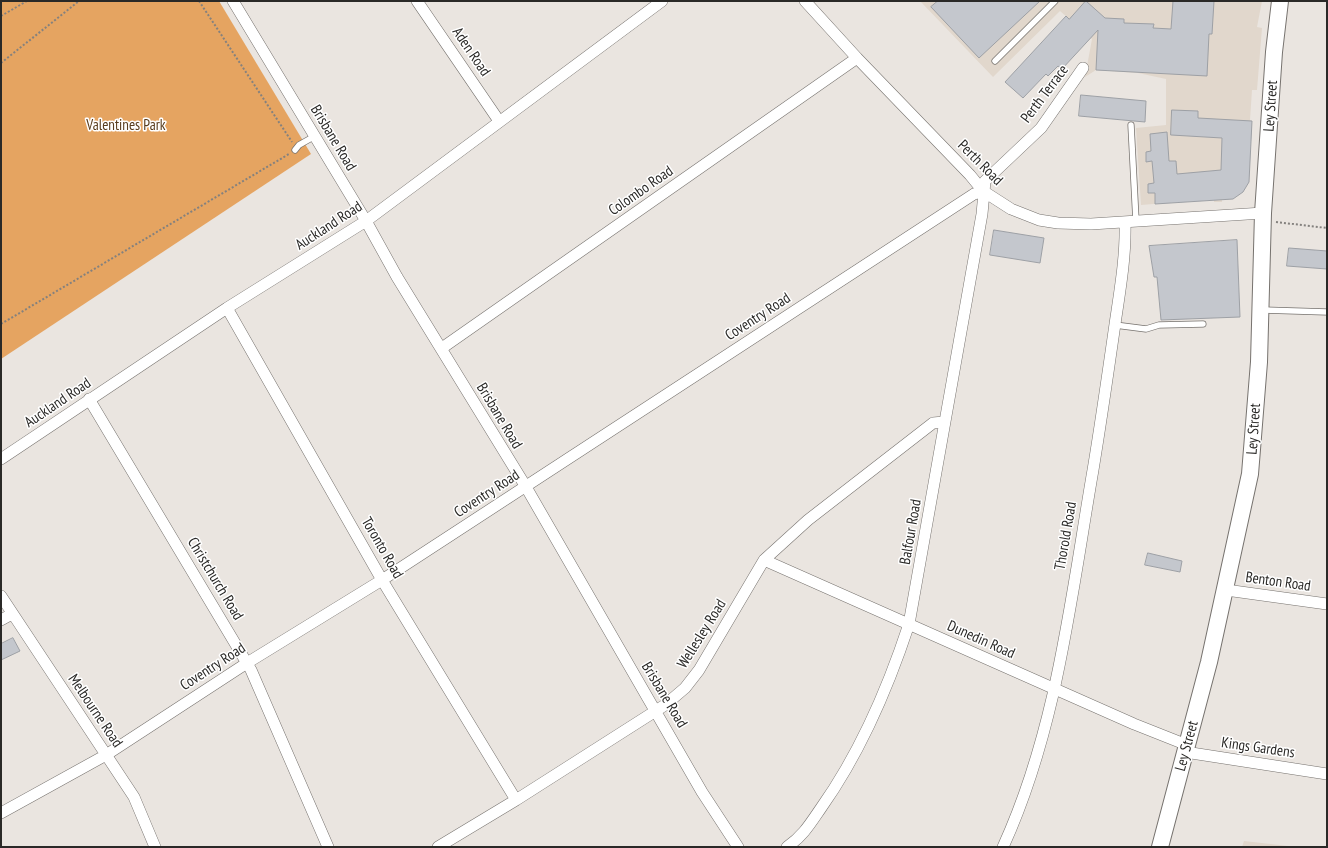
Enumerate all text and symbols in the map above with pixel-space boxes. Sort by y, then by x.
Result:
street label: Aden Road [448,24,494,80]
street label: Perth Terrace [1017,62,1073,126]
street label: Ley Street [1260,80,1282,132]
street label: Brisbane Road [306,102,360,174]
park label: Valentines Park [86,117,166,135]
street label: Perth Road [954,137,1006,189]
street label: Colombo Road [605,162,677,220]
street label: Auckland Road [292,198,366,254]
street label: Coventry Road [722,289,794,345]
street label: Auckland Road [21,374,95,432]
street label: Brisbane Road [472,380,526,452]
street label: Ley Street [1243,403,1265,455]
street label: Coventry Road [451,466,523,522]
street label: Balfour Road [896,498,926,566]
street label: Thorold Road [1051,500,1081,572]
street label: Toronto Road [357,514,407,582]
street label: Christchurch Road [183,534,247,624]
street label: Benton Road [1244,569,1312,595]
street label: Wellesley Road [674,596,730,672]
street label: Dunedin Road [944,617,1018,663]
street label: Coventry Road [177,639,249,695]
street label: Brisbane Road [637,659,691,731]
street label: Melbourne Road [64,671,126,751]
street label: Ley Street [1172,719,1202,773]
street label: Kings Gardens [1220,734,1296,762]

